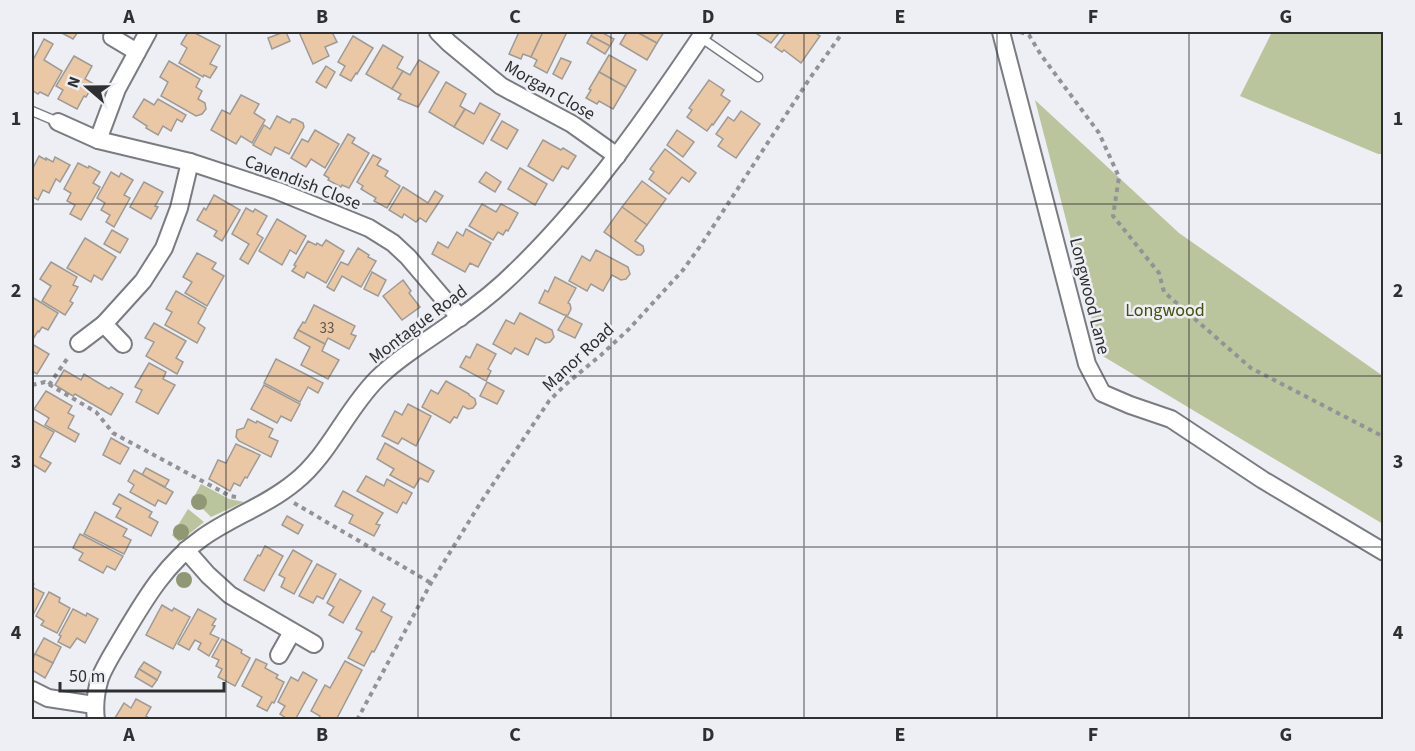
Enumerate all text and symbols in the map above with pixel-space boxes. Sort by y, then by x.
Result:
text: A [122,3,135,31]
text: B [316,3,328,31]
text: C [509,3,521,31]
text: D [702,3,714,31]
text: E [895,3,905,31]
text: F [1088,3,1098,31]
text: G [1280,3,1292,31]
street label: Morgan Close [500,54,600,127]
north arrow [57,57,117,117]
text: N [62,73,86,91]
text: 1 [11,105,21,133]
text: 1 [1393,105,1403,133]
street label: Cavendish Close [241,149,365,216]
street label: Longwood Lane [1063,235,1116,357]
text: 2 [11,277,21,305]
text: 2 [1393,277,1403,305]
street label: Montague Road [364,279,473,370]
park label: Longwood [1125,298,1205,323]
street label: Manor Road [537,317,620,397]
house number: 33 [320,318,334,339]
text: 3 [11,448,21,476]
text: 3 [1393,448,1403,476]
text: 4 [11,619,22,647]
text: 4 [1393,619,1404,647]
scale bar [60,655,224,693]
text: 50 m [69,664,105,689]
text: A [122,721,135,749]
text: B [316,721,328,749]
text: C [509,721,521,749]
text: D [702,721,714,749]
text: E [895,721,905,749]
text: F [1088,721,1098,749]
text: G [1280,721,1292,749]

